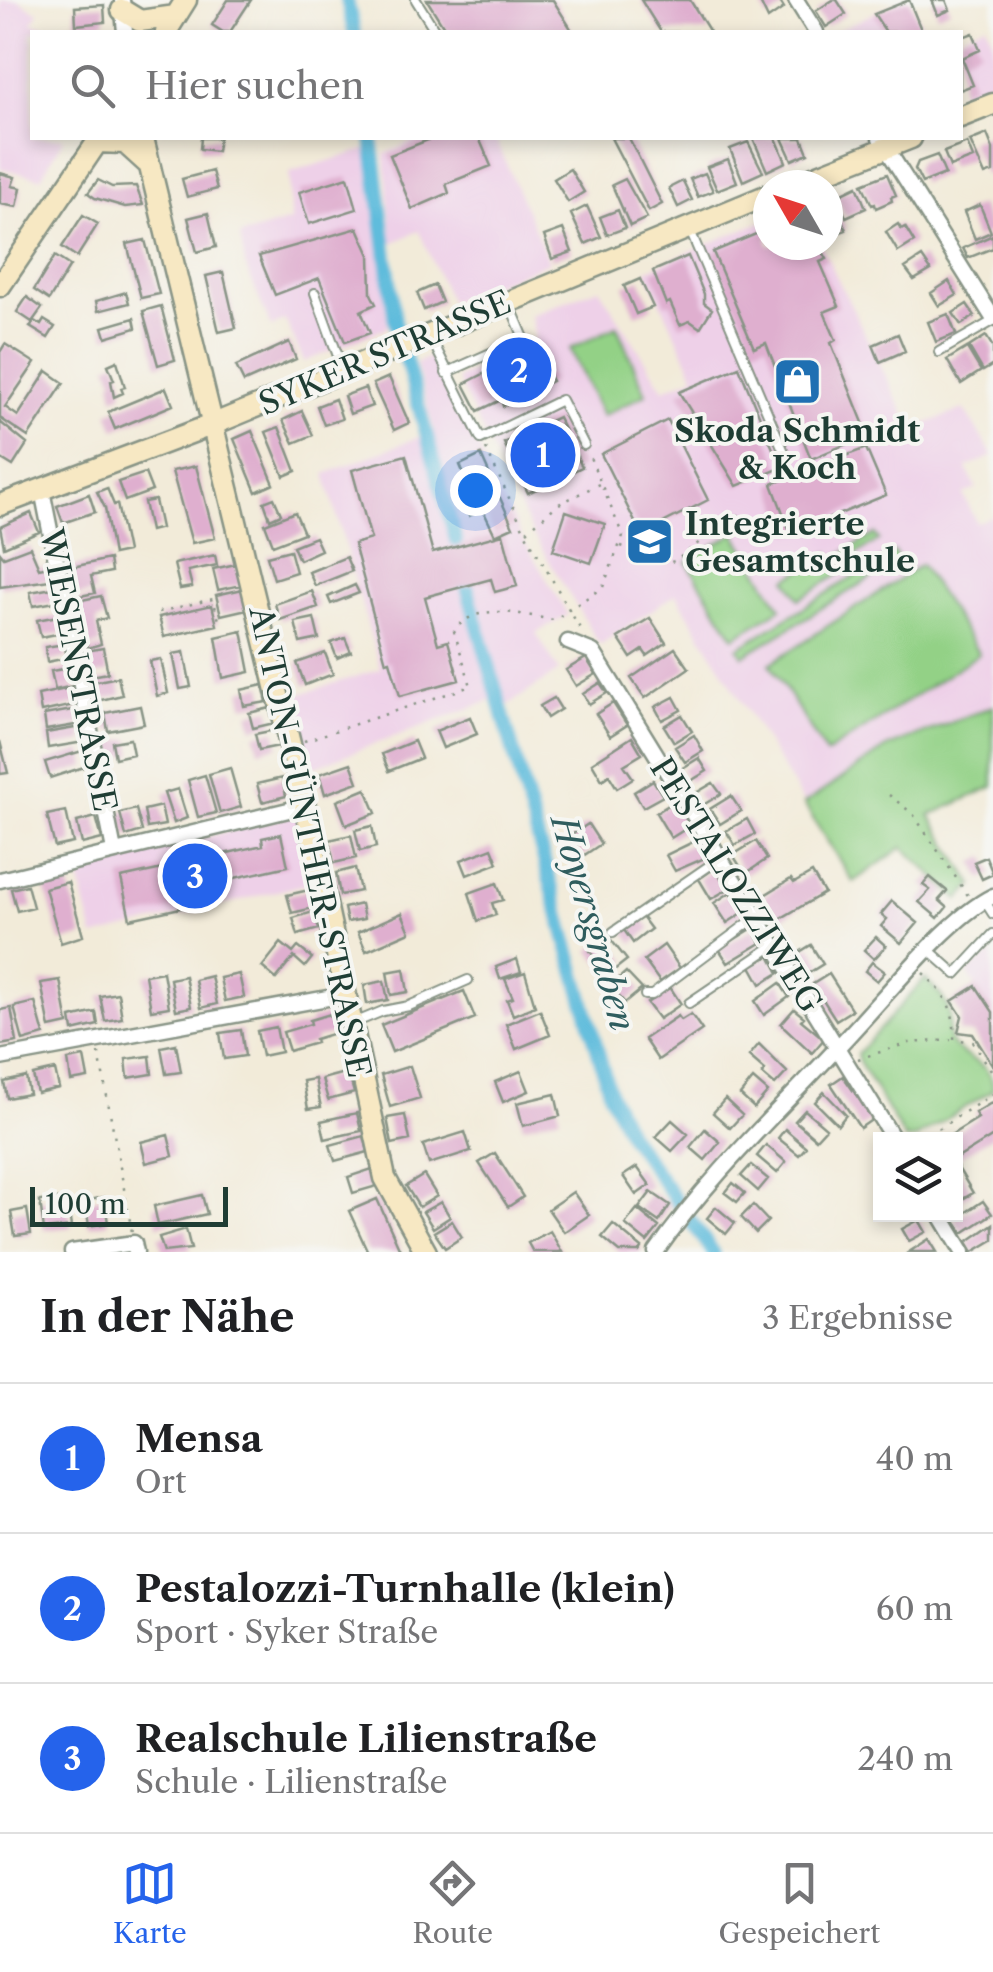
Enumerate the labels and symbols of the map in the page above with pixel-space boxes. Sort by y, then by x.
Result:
north arrow [753,170,843,260]
street label: SYKER STRASSE [253,282,517,423]
pin: 2 [486,332,552,408]
shop icon: Skoda Schmidt & Koch [771,355,823,407]
place label: Skoda Schmidt & Koch [674,411,920,487]
pin: 1 [510,418,576,492]
your location [450,465,501,516]
place label: Integrierte Gesamtschule [685,504,915,580]
school or university icon: Integrierte Gesamtschule [624,516,676,568]
street label: WIESENSTRASSE [32,524,125,815]
street label: ANTON-GÜNTHER-STRASSE [241,602,380,1081]
street label: PESTALOZZIWEG [642,750,831,1019]
water label: Hoyersgraben [541,807,645,1036]
pin: 3 [162,838,228,914]
scale bar [30,1182,228,1226]

